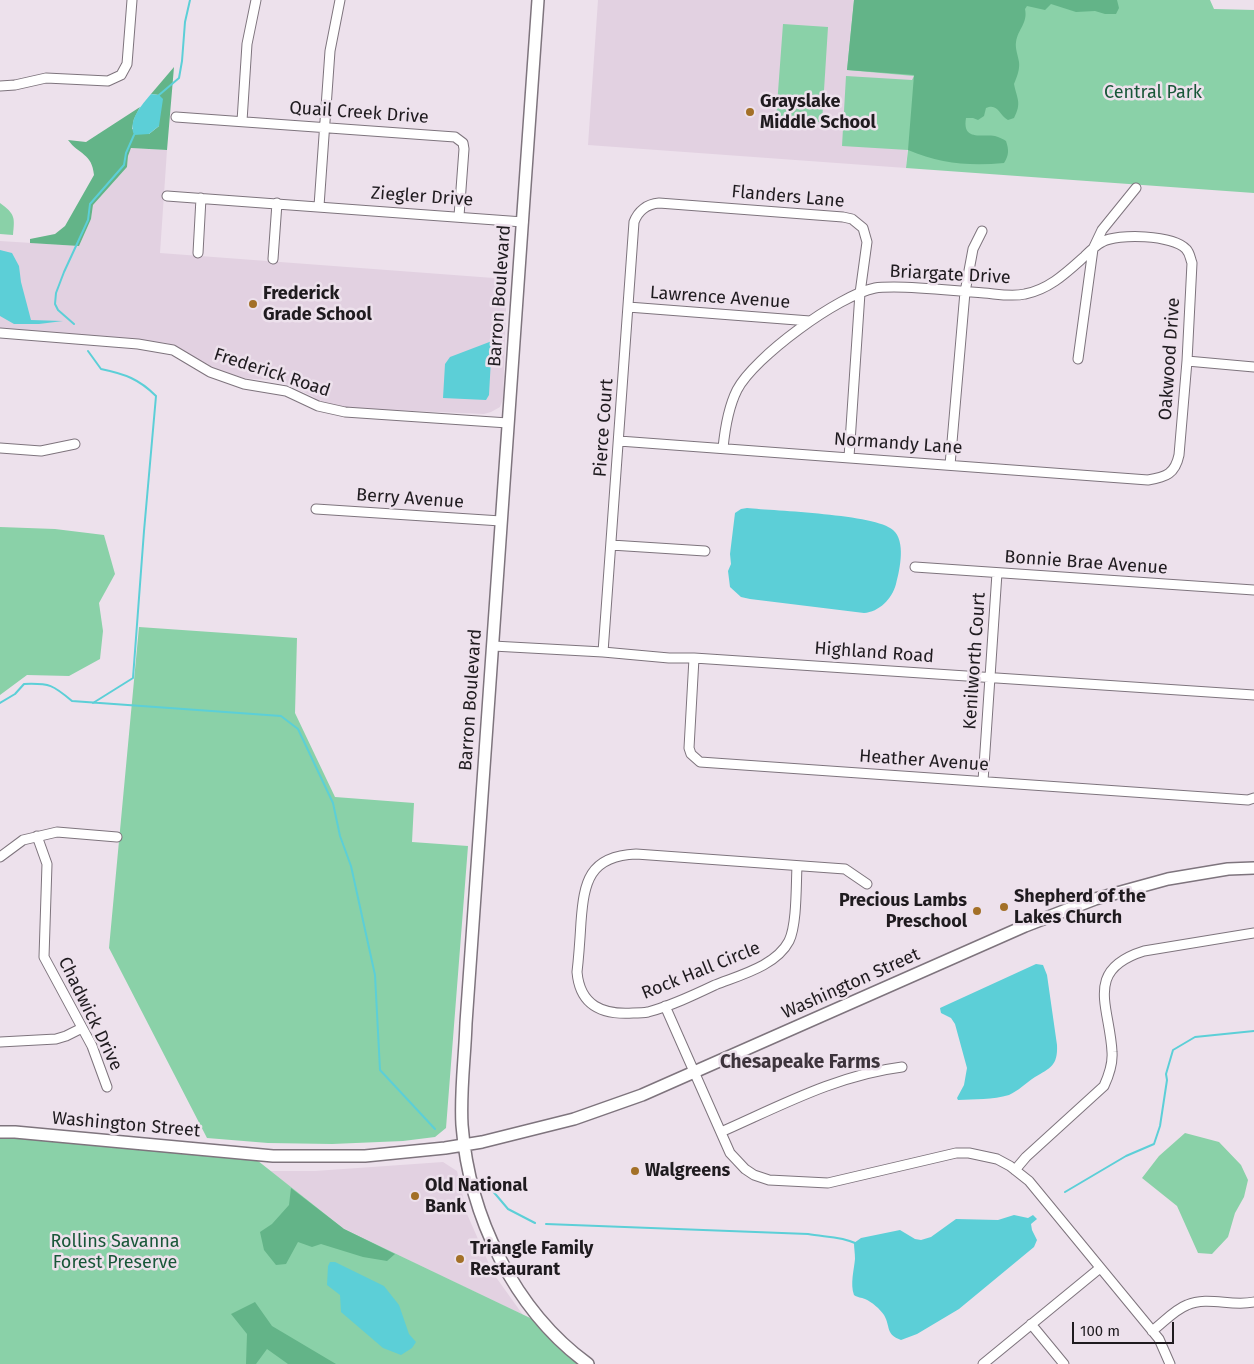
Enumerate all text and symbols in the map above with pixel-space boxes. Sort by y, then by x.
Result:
park label: Central Park [1104,82,1202,104]
place label: Grayslake Middle School [760,91,876,134]
street label: Quail Creek Drive [288,97,430,129]
marker: Grayslake Middle School [744,106,756,118]
street label: Flanders Lane [731,181,845,213]
street label: Ziegler Drive [370,183,474,211]
street label: Barron Boulevard [484,224,516,368]
street label: Briargate Drive [889,261,1011,289]
street label: Lawrence Avenue [649,282,791,314]
place label: Frederick Grade School [263,283,372,326]
street label: Oakwood Drive [1155,297,1185,421]
marker: Frederick Grade School [247,298,259,310]
street label: Frederick Road [211,344,333,402]
street label: Pierce Court [590,378,618,478]
street label: Normandy Lane [833,429,963,459]
street label: Berry Avenue [355,484,465,514]
street label: Bonnie Brae Avenue [1004,547,1168,579]
street label: Kenilworth Court [959,592,991,730]
street label: Barron Boulevard [455,628,487,772]
street label: Highland Road [813,638,935,668]
street label: Heather Avenue [858,746,990,776]
place label: Shepherd of the Lakes Church [1014,886,1146,929]
place label: Precious Lambs Preschool [839,890,967,932]
marker: Shepherd of the Lakes Church [998,901,1010,913]
marker: Precious Lambs Preschool [971,905,983,917]
street label: Rock Hall Circle [639,937,763,1005]
street label: Washington Street [779,944,923,1024]
street label: Chadwick Drive [53,954,127,1074]
district label: Chesapeake Farms [720,1052,880,1074]
street label: Washington Street [51,1108,201,1142]
place label: Walgreens [645,1160,730,1182]
marker: Walgreens [629,1165,641,1177]
place label: Old National Bank [425,1175,528,1218]
marker: Old National Bank [409,1190,421,1202]
park label: Rollins Savanna Forest Preserve [50,1231,180,1274]
place label: Triangle Family Restaurant [470,1238,593,1280]
marker: Triangle Family Restaurant [454,1253,466,1265]
scale bar [1074,1312,1176,1344]
text: 100 m [1080,1322,1120,1340]

